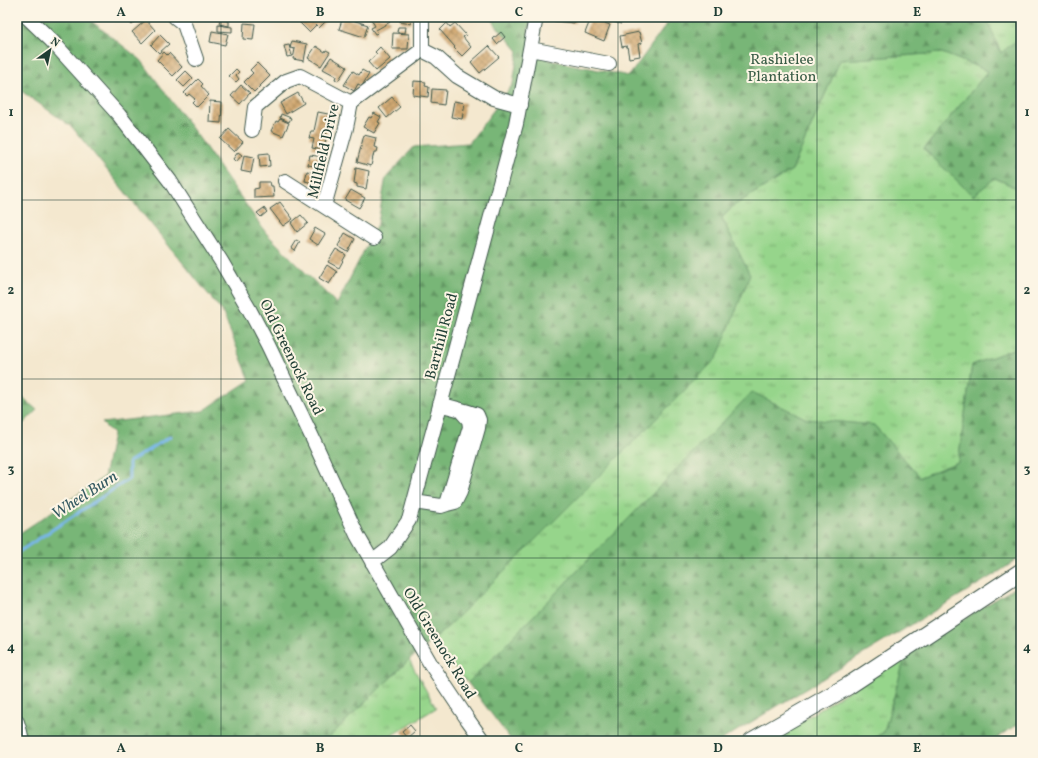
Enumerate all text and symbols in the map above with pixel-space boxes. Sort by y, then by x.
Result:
text: A [116,4,126,22]
text: B [316,4,325,22]
text: C [515,4,523,22]
text: D [713,4,723,22]
text: E [913,4,921,22]
north arrow [30,30,70,70]
text: N [47,34,62,51]
park label: Rashielee Plantation [748,50,816,88]
street label: Millfield Drive [303,102,346,201]
text: 1 [8,104,14,122]
text: 1 [1024,104,1030,122]
text: 2 [8,282,15,300]
text: 2 [1024,282,1031,300]
street label: Barrhill Road [421,291,464,382]
street label: Old Greenock Road [253,296,328,419]
text: 3 [8,461,15,479]
text: 3 [1024,461,1031,479]
water label: Wheel Burn [48,466,122,525]
street label: Old Greenock Road [397,584,480,703]
text: 4 [7,639,15,657]
text: 4 [1023,639,1031,657]
text: A [116,740,126,758]
text: B [316,740,325,758]
text: C [515,740,523,758]
text: D [713,740,723,758]
text: E [913,740,921,758]

